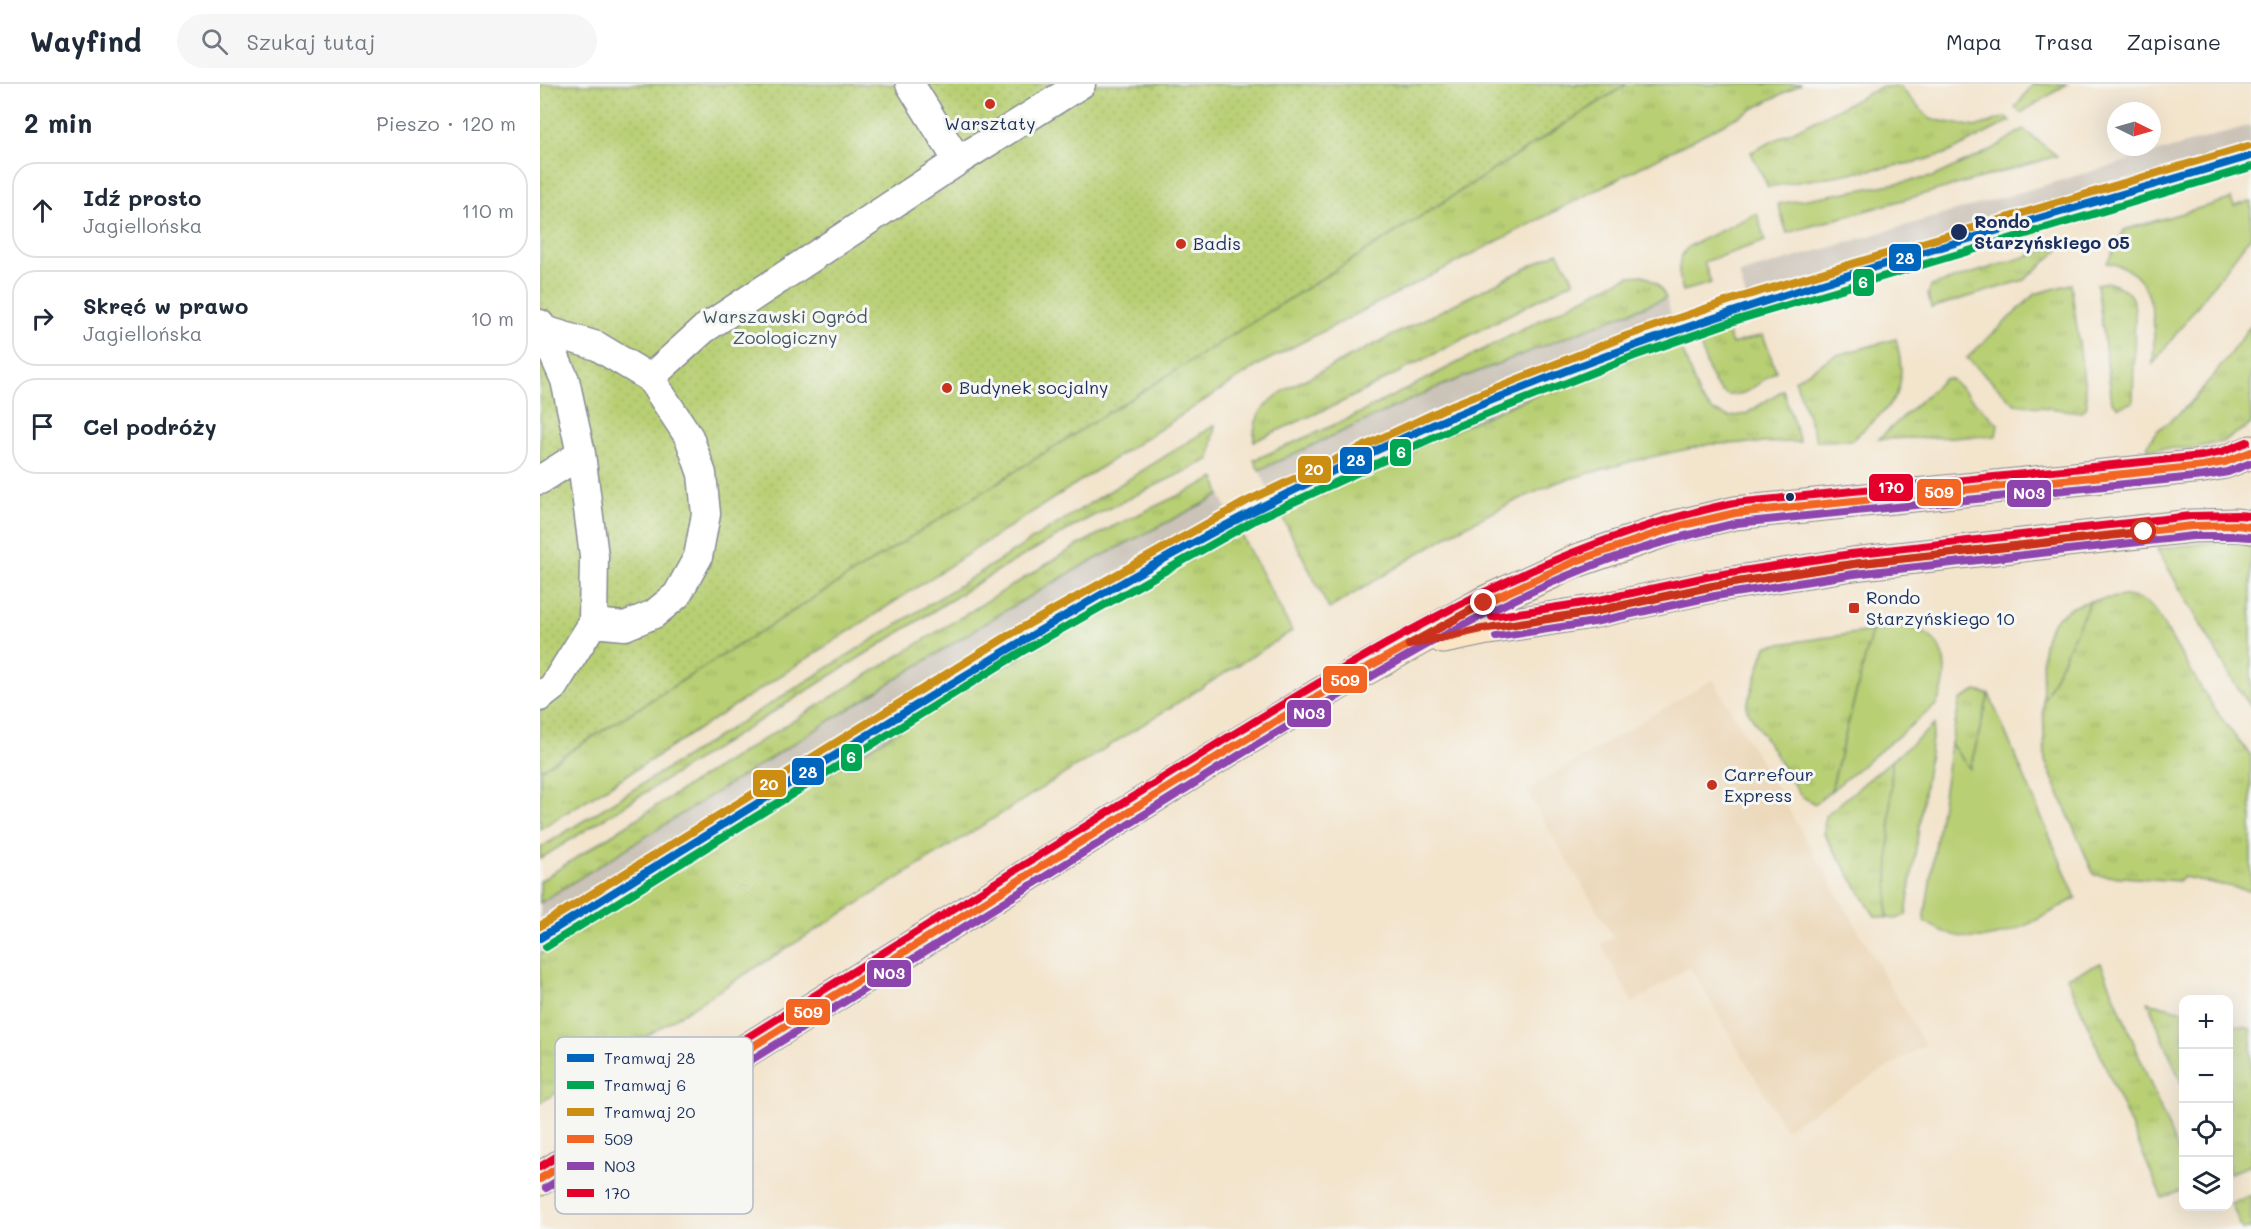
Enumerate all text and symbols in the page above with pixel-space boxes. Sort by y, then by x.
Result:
search box [177,14,597,68]
text: Wayfind [30,23,141,59]
icon: search [198,25,231,58]
text: Szukaj tutaj [246,27,375,56]
text: Mapa [1946,28,2002,55]
text: Trasa [2035,28,2093,55]
text: Zapisane [2126,28,2221,55]
marker: Warsztaty [983,97,997,111]
north arrow [2107,102,2161,156]
text: 2 min [24,106,92,140]
text: Pieszo · 120 m [376,110,516,136]
place label: Warsztaty [944,111,1036,135]
text: Idź prosto [83,183,201,212]
icon: ahead [26,194,59,227]
text: 110 m [461,197,514,223]
place label: Rondo Starzyńskiego 05 [1974,209,2130,254]
text: Jagiellońska [83,212,202,238]
marker: Rondo Starzyńskiego 05 [1949,222,1969,242]
place label: Badis [1193,231,1241,255]
marker: Badis [1174,237,1188,251]
line badge: 28 [1888,243,1922,272]
text: 28 [1896,247,1915,268]
line badge: 6 [1852,268,1875,297]
text: 6 [1858,271,1868,292]
text: Skręć w prawo [83,291,248,320]
icon: right [26,302,59,335]
park label: Warszawski Ogród Zoologiczny [702,304,868,349]
text: 10 m [470,305,514,331]
text: Jagiellońska [83,320,202,346]
place label: Budynek socjalny [959,375,1108,399]
marker: Budynek socjalny [940,381,954,395]
icon: arrive [26,410,59,443]
text: Cel podróży [83,412,217,441]
line badge: 6 [1389,438,1412,467]
text: 6 [1396,441,1406,462]
line badge: 28 [1339,446,1373,475]
text: 28 [1347,449,1366,470]
line badge: 20 [1297,455,1332,484]
text: 20 [1304,458,1324,479]
line badge: 170 [1868,473,1914,502]
text: 170 [1878,476,1904,497]
line badge: 509 [1916,478,1962,507]
line badge: N03 [2006,479,2052,508]
text: 509 [1924,481,1954,502]
text: N03 [2013,482,2045,503]
unlabelled marker [1784,491,1796,503]
route start [2130,518,2156,544]
place label: Rondo Starzyńskiego 10 [1866,585,2015,630]
route end [1470,589,1496,615]
marker: Rondo Starzyńskiego 10 [1847,601,1861,615]
line badge: 509 [1322,665,1368,694]
text: 509 [1330,669,1360,690]
line badge: N03 [1286,699,1332,728]
text: N03 [1293,702,1325,723]
line badge: 6 [840,743,863,772]
text: 6 [846,746,856,767]
line badge: 28 [791,757,825,786]
text: 28 [799,761,818,782]
place label: Carrefour Express [1724,762,1814,807]
line badge: 20 [752,769,787,798]
text: 20 [759,773,779,794]
marker: Carrefour Express [1705,778,1719,792]
line badge: N03 [866,959,912,988]
text: N03 [873,962,905,983]
map controls [2179,995,2233,1211]
button: + [2179,995,2233,1049]
line badge: 509 [785,998,831,1026]
text: 509 [793,1001,823,1022]
legend [555,1037,753,1214]
text: Tramwaj 28 [604,1047,695,1068]
button: − [2179,1049,2233,1103]
text: Tramwaj 6 [604,1074,686,1095]
text: Tramwaj 20 [604,1101,695,1122]
button: locate [2179,1103,2233,1157]
text: 509 [604,1128,633,1149]
text: N03 [604,1155,635,1176]
button: layers [2179,1157,2233,1211]
text: 170 [604,1182,630,1203]

